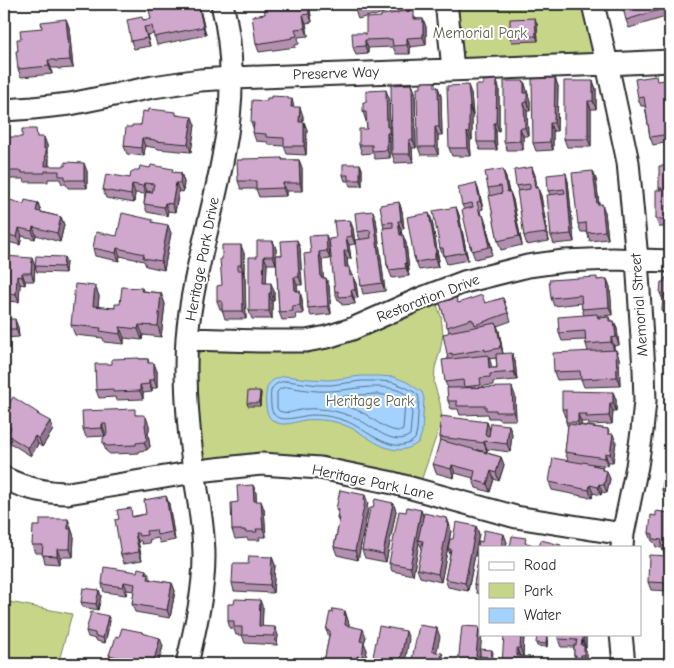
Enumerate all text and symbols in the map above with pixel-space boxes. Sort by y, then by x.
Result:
park label: Memorial Park [433,24,528,42]
street label: Preserve Way [293,62,380,83]
street label: Heritage Park Drive [181,195,223,322]
street label: Memorial Street [626,252,652,357]
street label: Restoration Drive [374,270,483,326]
park label: Heritage Park [326,392,415,410]
street label: Heritage Park Lane [310,460,436,504]
legend [479,546,642,636]
text: Road [524,556,556,574]
text: Park [524,582,553,600]
text: Water [524,606,561,624]

